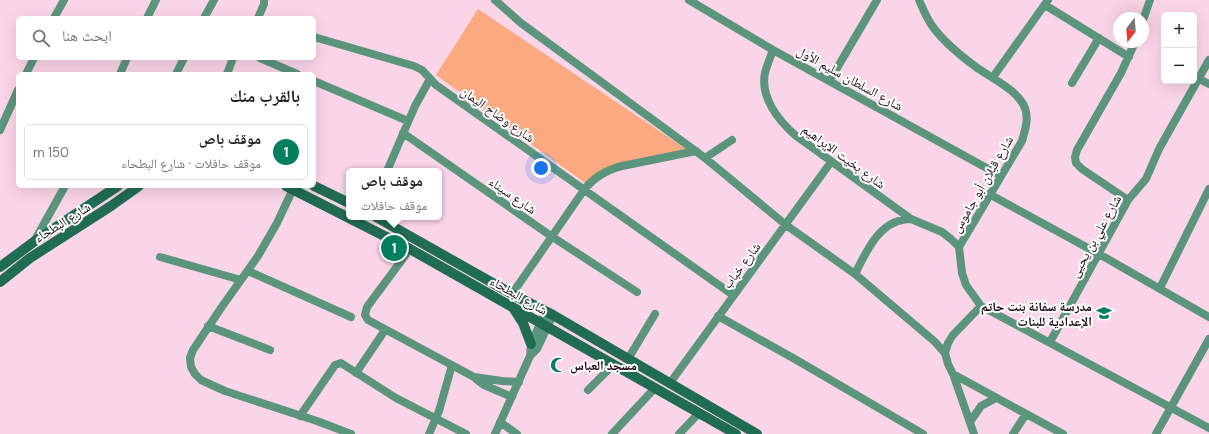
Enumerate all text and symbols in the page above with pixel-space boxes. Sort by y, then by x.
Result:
north arrow [1113,12,1149,48]
map controls [1161,12,1197,84]
button: + [1161,12,1197,48]
search box [16,16,316,60]
text: ابحث هنا [62,26,112,46]
icon: search [30,27,52,49]
street label: شارع السلطان سليم الأول [793,42,906,116]
button: − [1161,48,1197,84]
street label: شارع وضاح اليمان [457,83,538,147]
text: بالقرب منك [230,85,300,107]
street label: شارع بخيت الإبراهيم [798,120,889,193]
text: موقف باص [199,129,261,149]
street label: شارع قبلان أبو جاموس [948,133,1018,236]
text: 150 m [33,144,69,161]
text: 1 [284,144,288,161]
text: موقف حافلات · شارع البطحاء [121,155,261,172]
your location [531,158,551,178]
popup [346,168,442,220]
text: موقف باص [361,171,423,191]
street label: شارع سيناء [485,173,540,219]
street label: شارع علي بن يحيى [1066,192,1127,282]
text: موقف حافلات [361,197,427,214]
street label: شارع البطحاء [31,198,94,247]
pin: 1 [381,233,407,263]
street label: شارع خباب [718,239,765,292]
street label: شارع البطحاء [486,272,551,320]
place label: مدرسة سفانة بنت حاتم الإعدادية للبنات [981,298,1092,330]
school or university icon: مدرسة سفانة بنت حاتم الإعدادية للبنات [1095,304,1113,322]
mosque icon: مسجد العباس [549,356,567,374]
place label: مسجد العباس [570,357,637,374]

